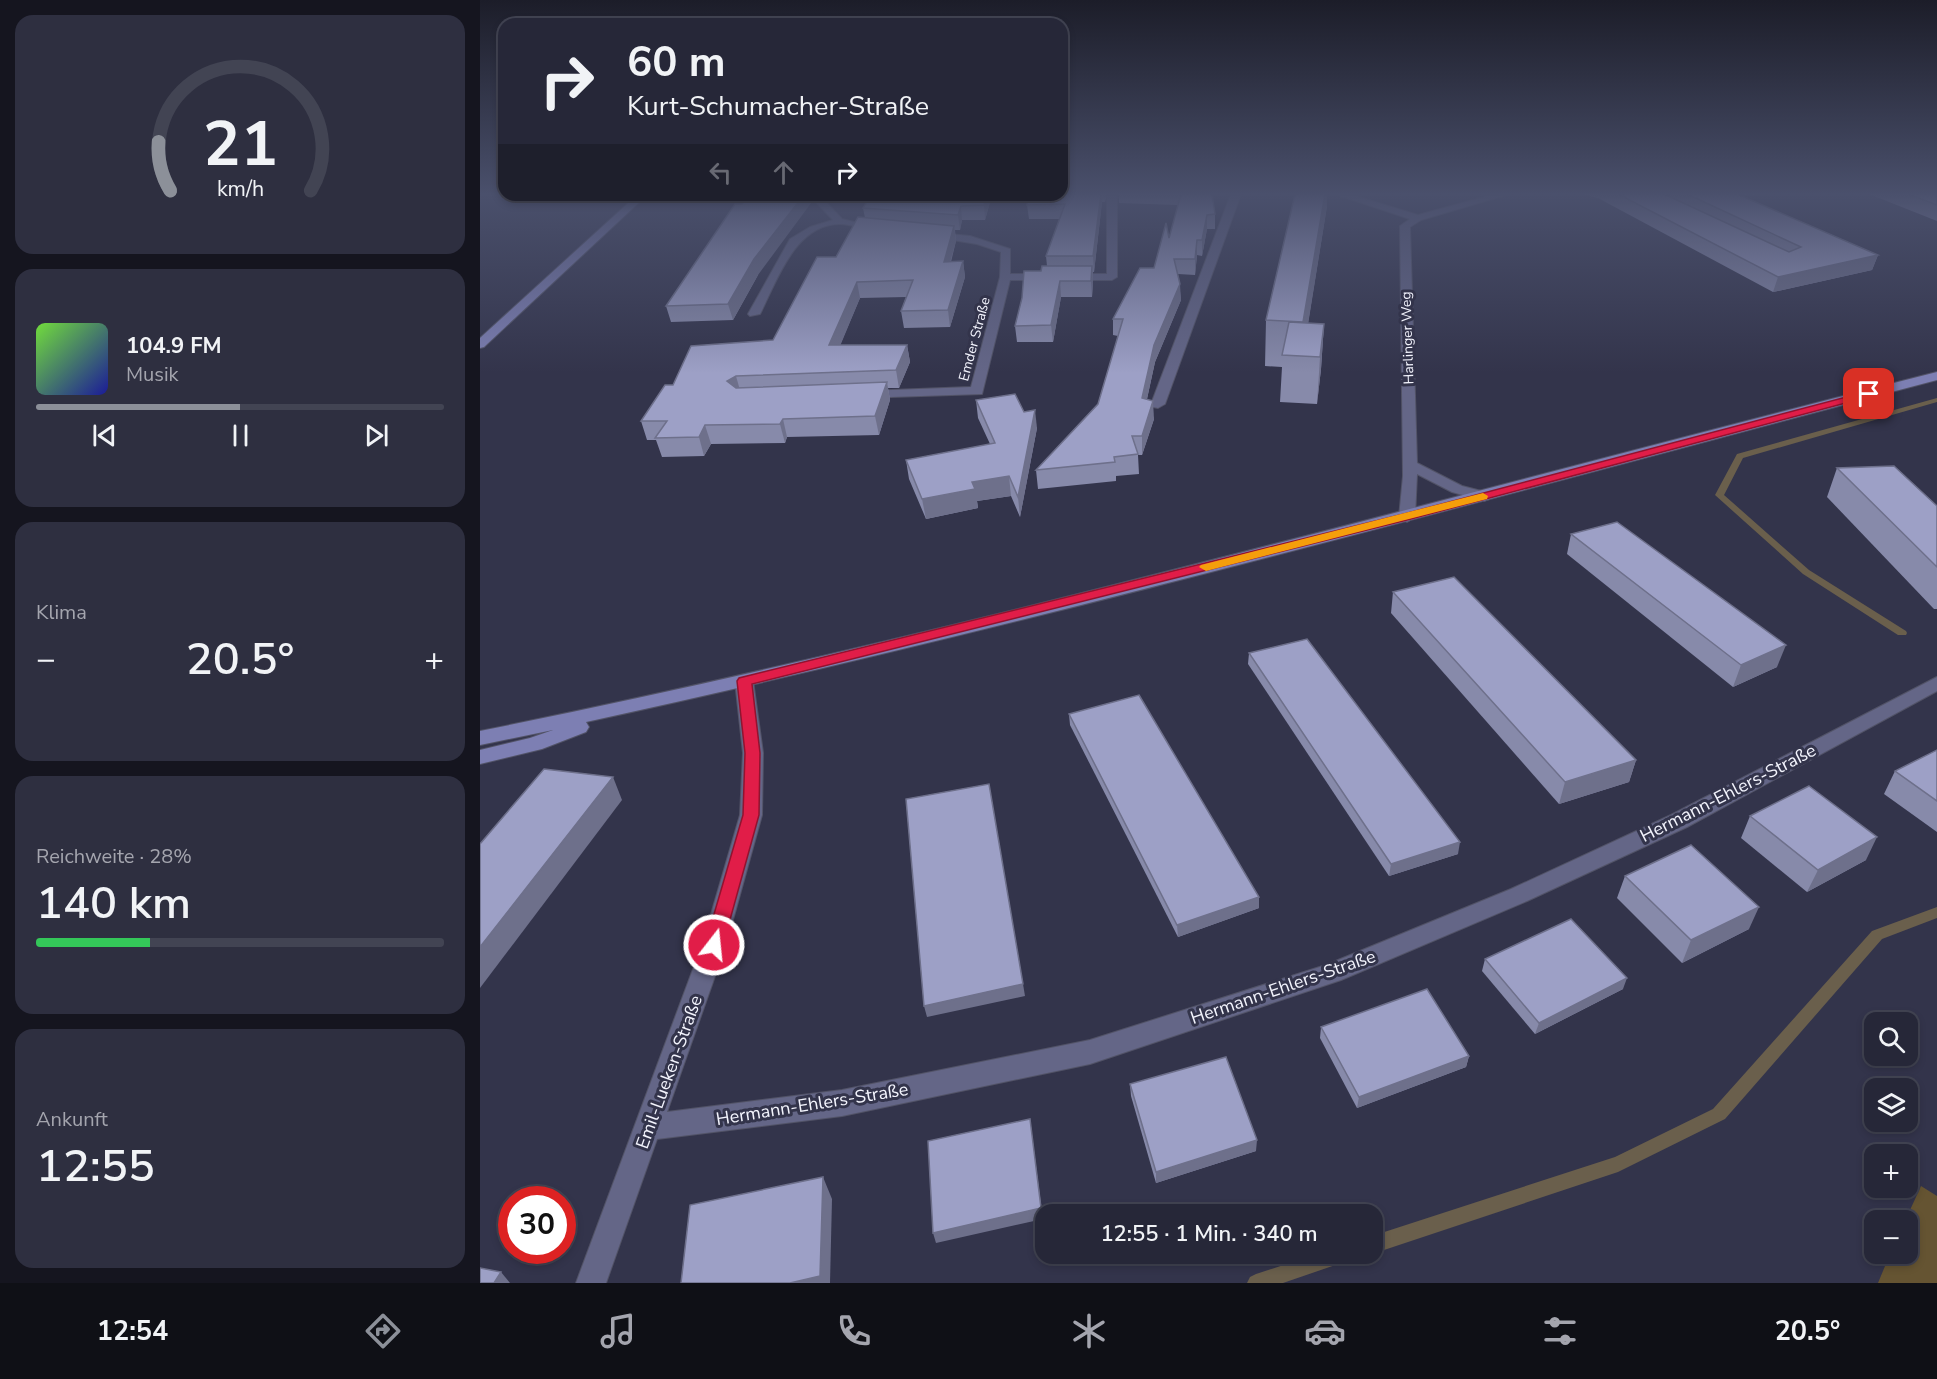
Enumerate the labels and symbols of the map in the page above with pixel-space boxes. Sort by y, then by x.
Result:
street label: Harlinger Weg [1396,291,1419,385]
street label: Emder Straße [954,295,995,383]
pin [1843,368,1894,419]
street label: Hermann-Ehlers-Straße [1636,738,1820,848]
position arrow [682,913,746,977]
street label: Hermann-Ehlers-Straße [1187,944,1379,1030]
street label: Emil-Lueken-Straße [630,992,708,1152]
street label: Hermann-Ehlers-Straße [714,1077,910,1131]
speed limit sign: 30 [498,1186,576,1264]

